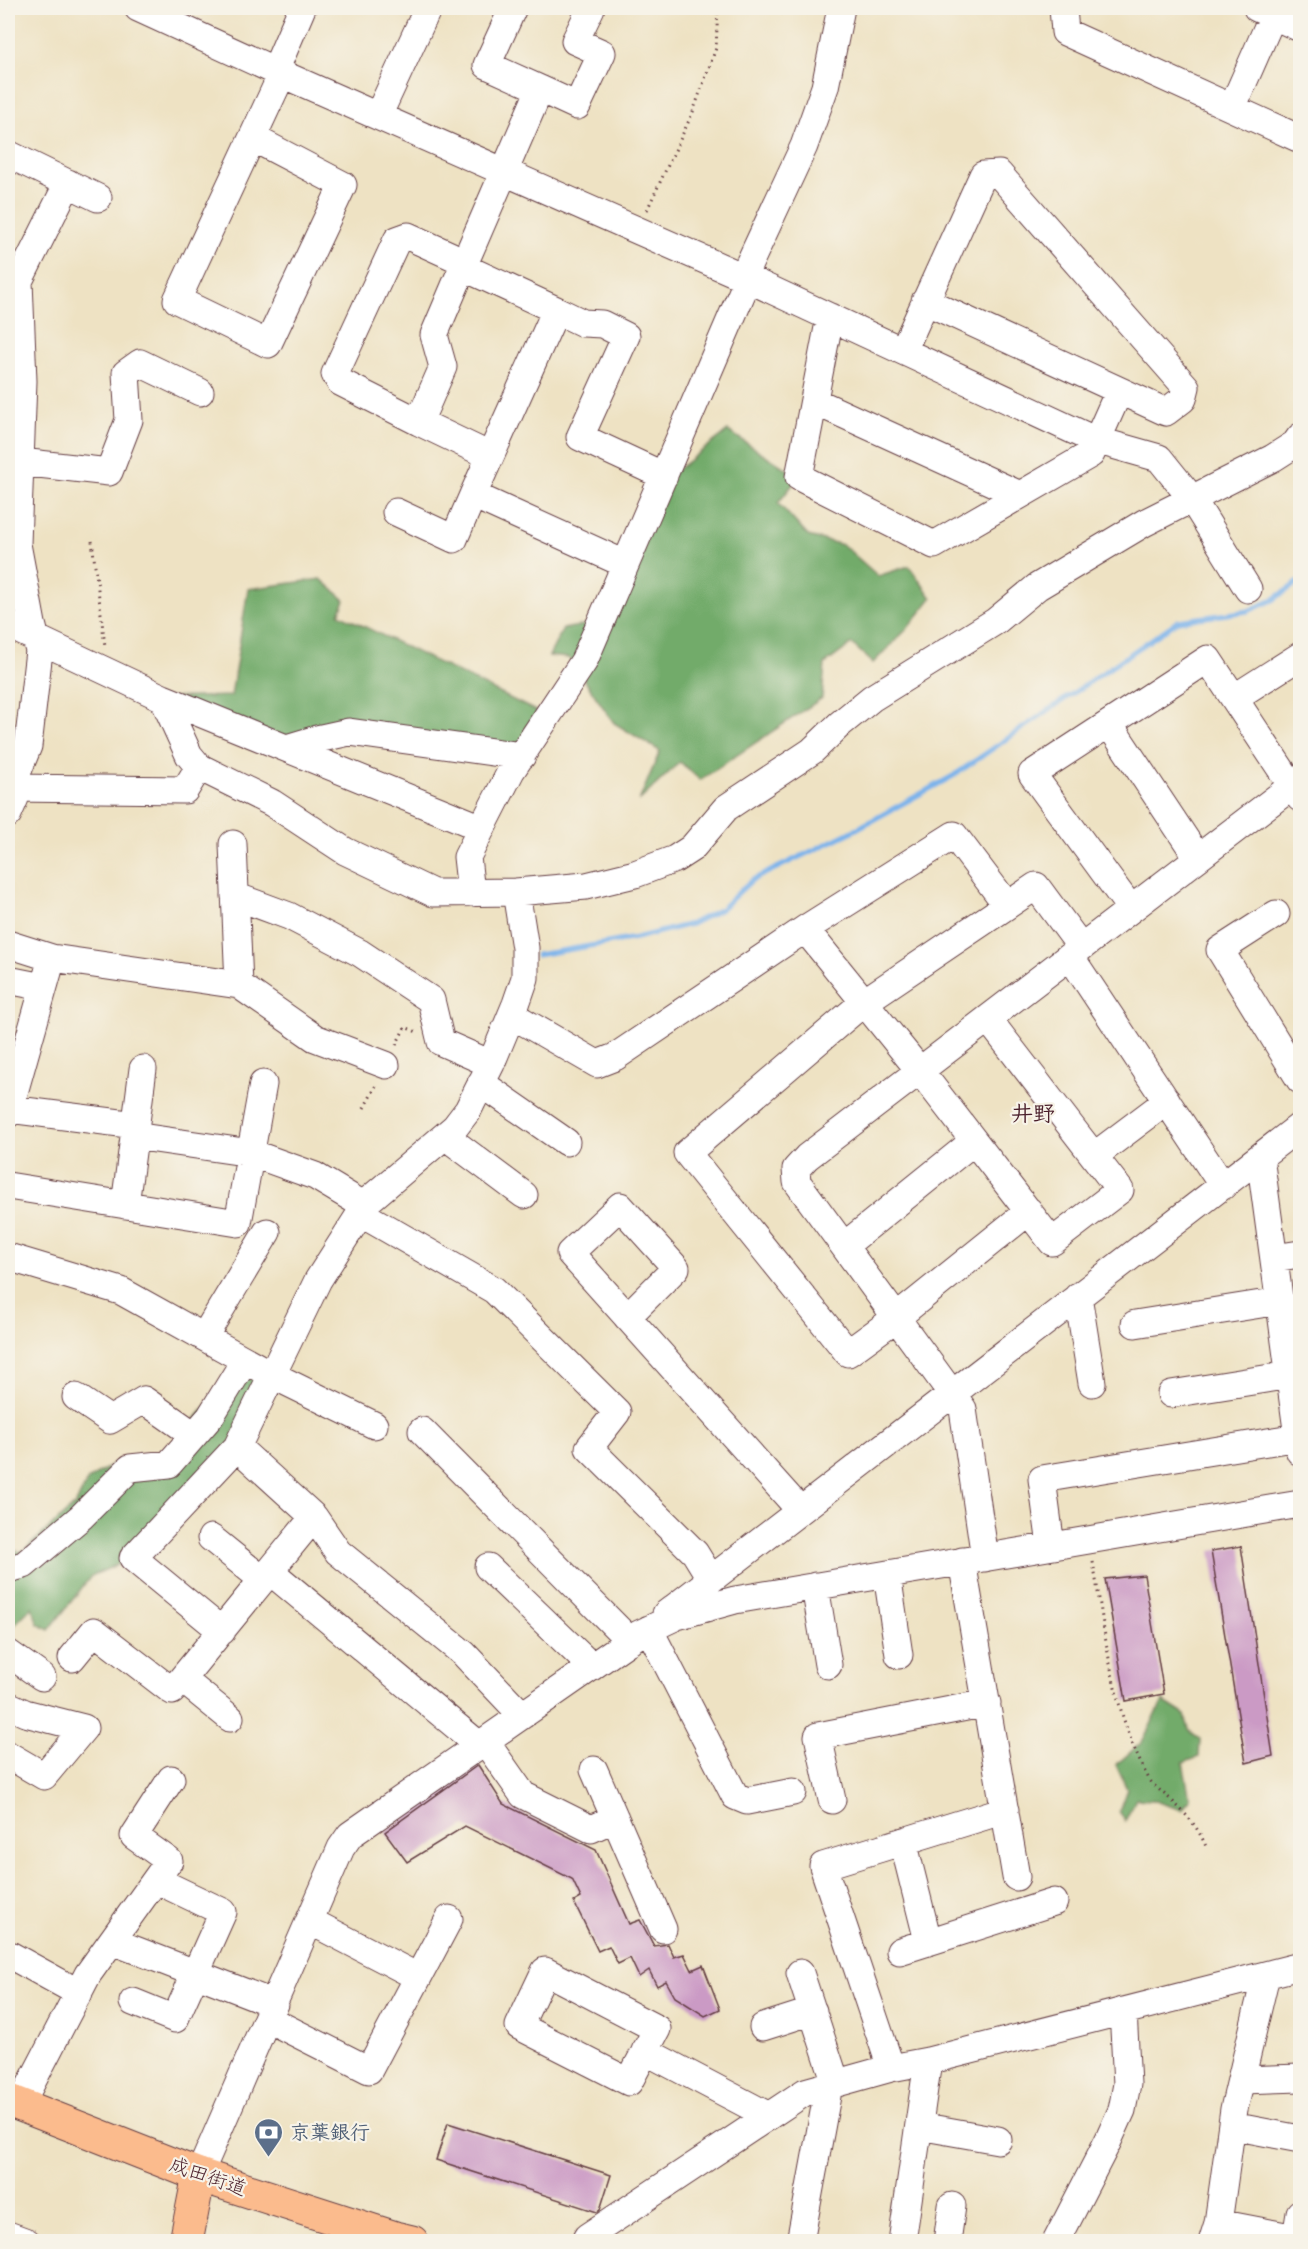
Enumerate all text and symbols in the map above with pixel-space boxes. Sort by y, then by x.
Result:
district label: 井野 [1011,1101,1055,1129]
bank icon: 京葉銀行 [253,2116,285,2158]
place label: 京葉銀行 [290,2120,370,2147]
street label: 成田街道 [165,2152,250,2203]

